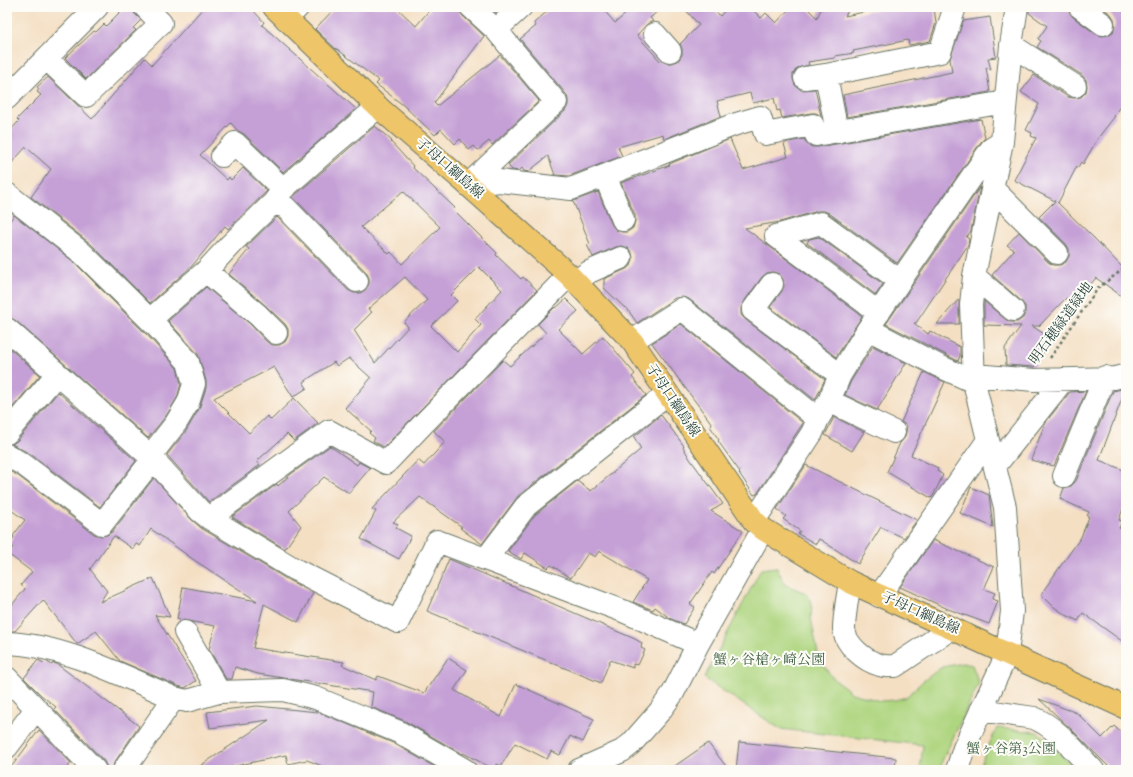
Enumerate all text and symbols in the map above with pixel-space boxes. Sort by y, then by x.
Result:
street label: 子母口綱島線 [411,134,487,204]
street label: 明石穂緑道緑地 [1025,278,1099,370]
street label: 子母口綱島線 [640,361,704,441]
street label: 子母口綱島線 [878,588,962,640]
park label: 蟹ヶ谷槍ヶ崎公園 [713,651,825,671]
park label: 蟹ヶ谷第3公園 [966,740,1056,760]

